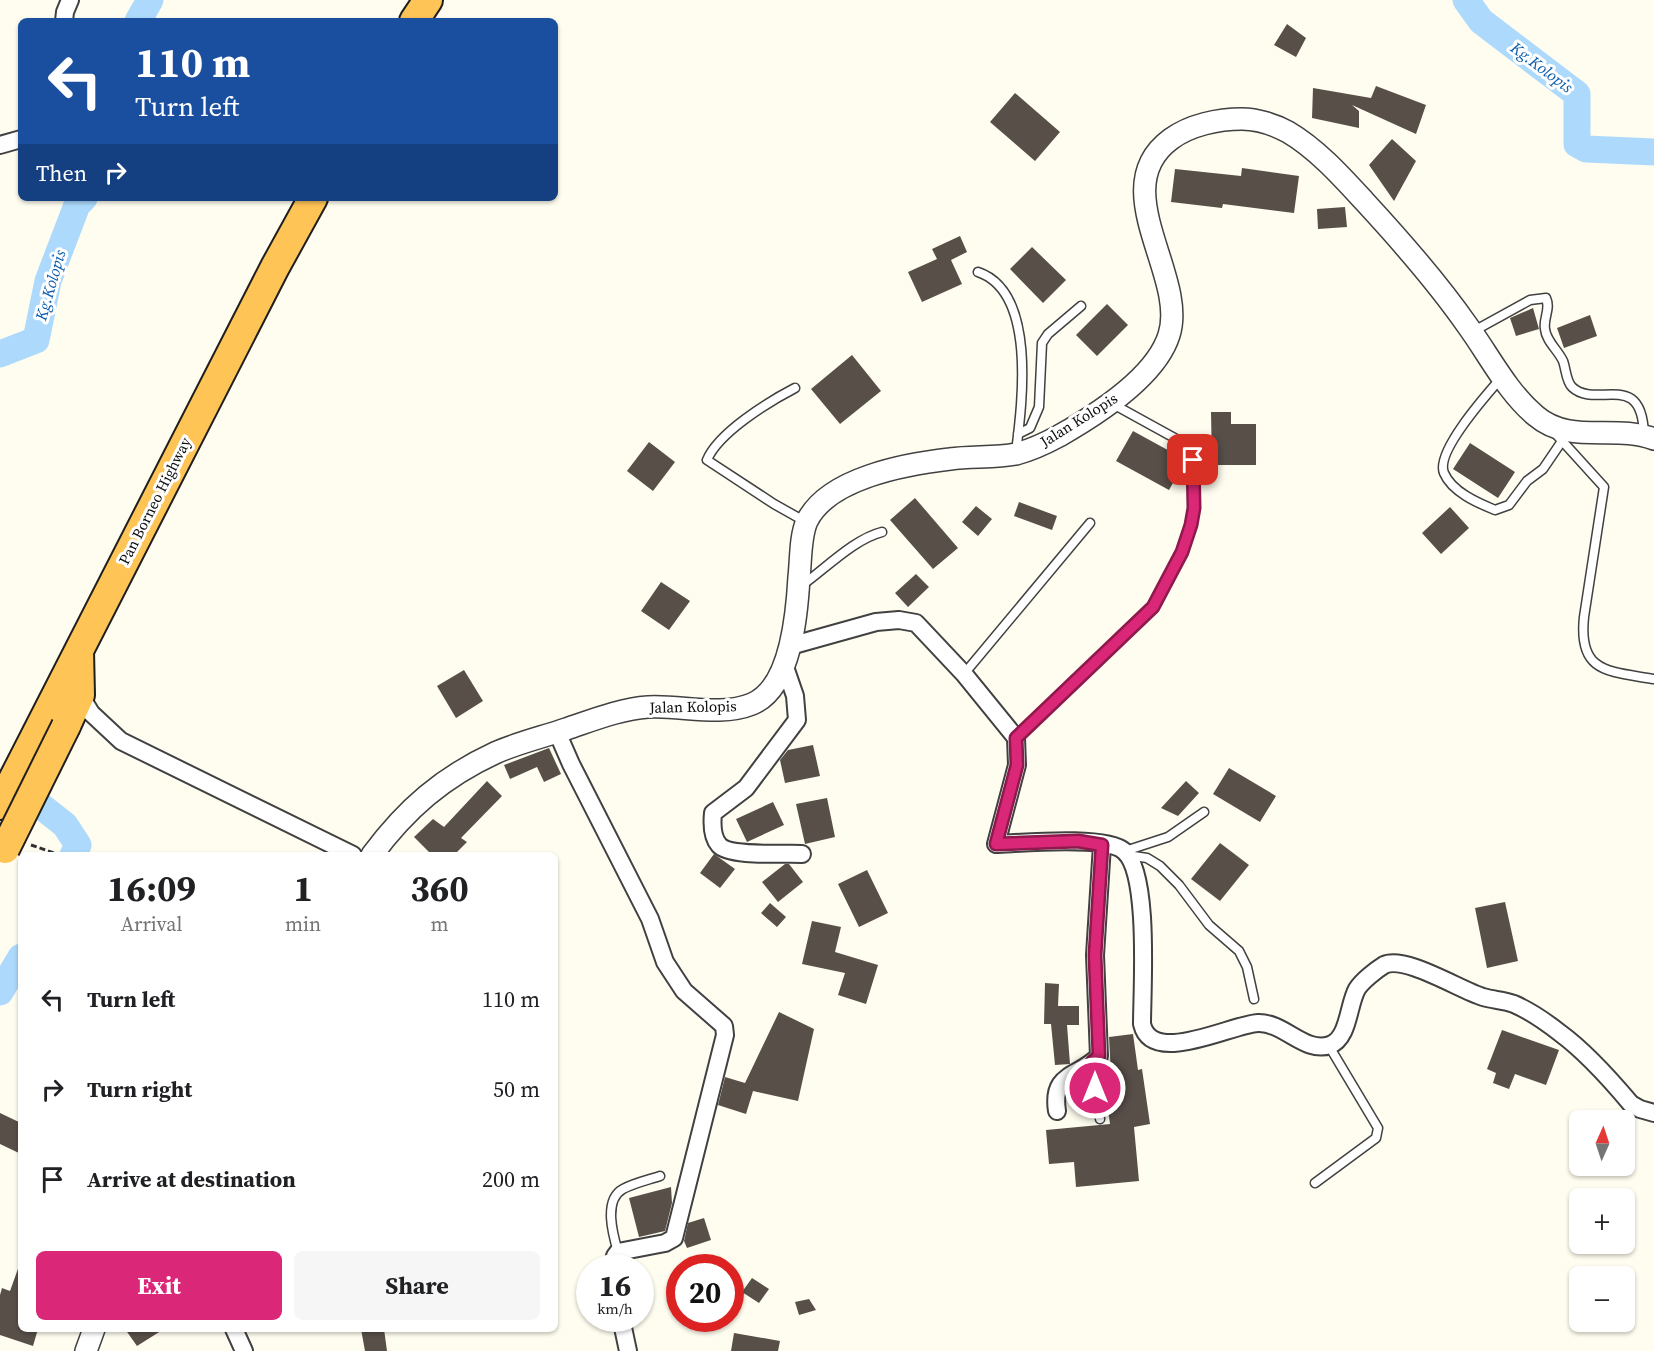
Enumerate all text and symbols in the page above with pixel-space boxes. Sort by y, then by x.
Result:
text: 110 m [135,33,250,91]
water label: Kg.Kolopis [1506,36,1578,98]
icon: left [36,42,114,120]
text: Turn left [135,88,239,125]
icon: right [99,156,132,189]
text: Then [36,158,87,188]
water label: Kg.Kolopis [29,247,71,324]
street label: Jalan Kolopis [1035,388,1121,452]
street label: Pan Borneo Highway [113,433,196,568]
pin [1167,434,1218,485]
icon: arrive [1176,443,1209,476]
street label: Jalan Kolopis [648,695,737,718]
text: 16:09 [107,864,196,913]
text: 1 [293,864,313,913]
text: 360 [410,864,469,913]
text: Arrival [121,910,182,938]
text: min [285,910,321,938]
text: m [431,910,449,938]
icon: left [36,983,69,1016]
text: Turn left [87,984,175,1014]
text: 110 m [482,984,540,1014]
position arrow [1063,1056,1127,1120]
icon: right [36,1073,69,1106]
text: Turn right [87,1074,192,1104]
text: 50 m [493,1074,540,1104]
north arrow [1569,1110,1635,1176]
map controls [1569,1110,1635,1332]
icon: arrive [36,1163,69,1196]
text: Arrive at destination [87,1164,296,1194]
text: 200 m [482,1164,540,1194]
button: + [1569,1188,1635,1254]
button: Exit [36,1251,282,1320]
button: Share [294,1251,540,1320]
speed limit sign: 20 [666,1254,744,1332]
text: 16 [599,1265,631,1306]
button: − [1569,1266,1635,1332]
text: km/h [597,1298,633,1319]

